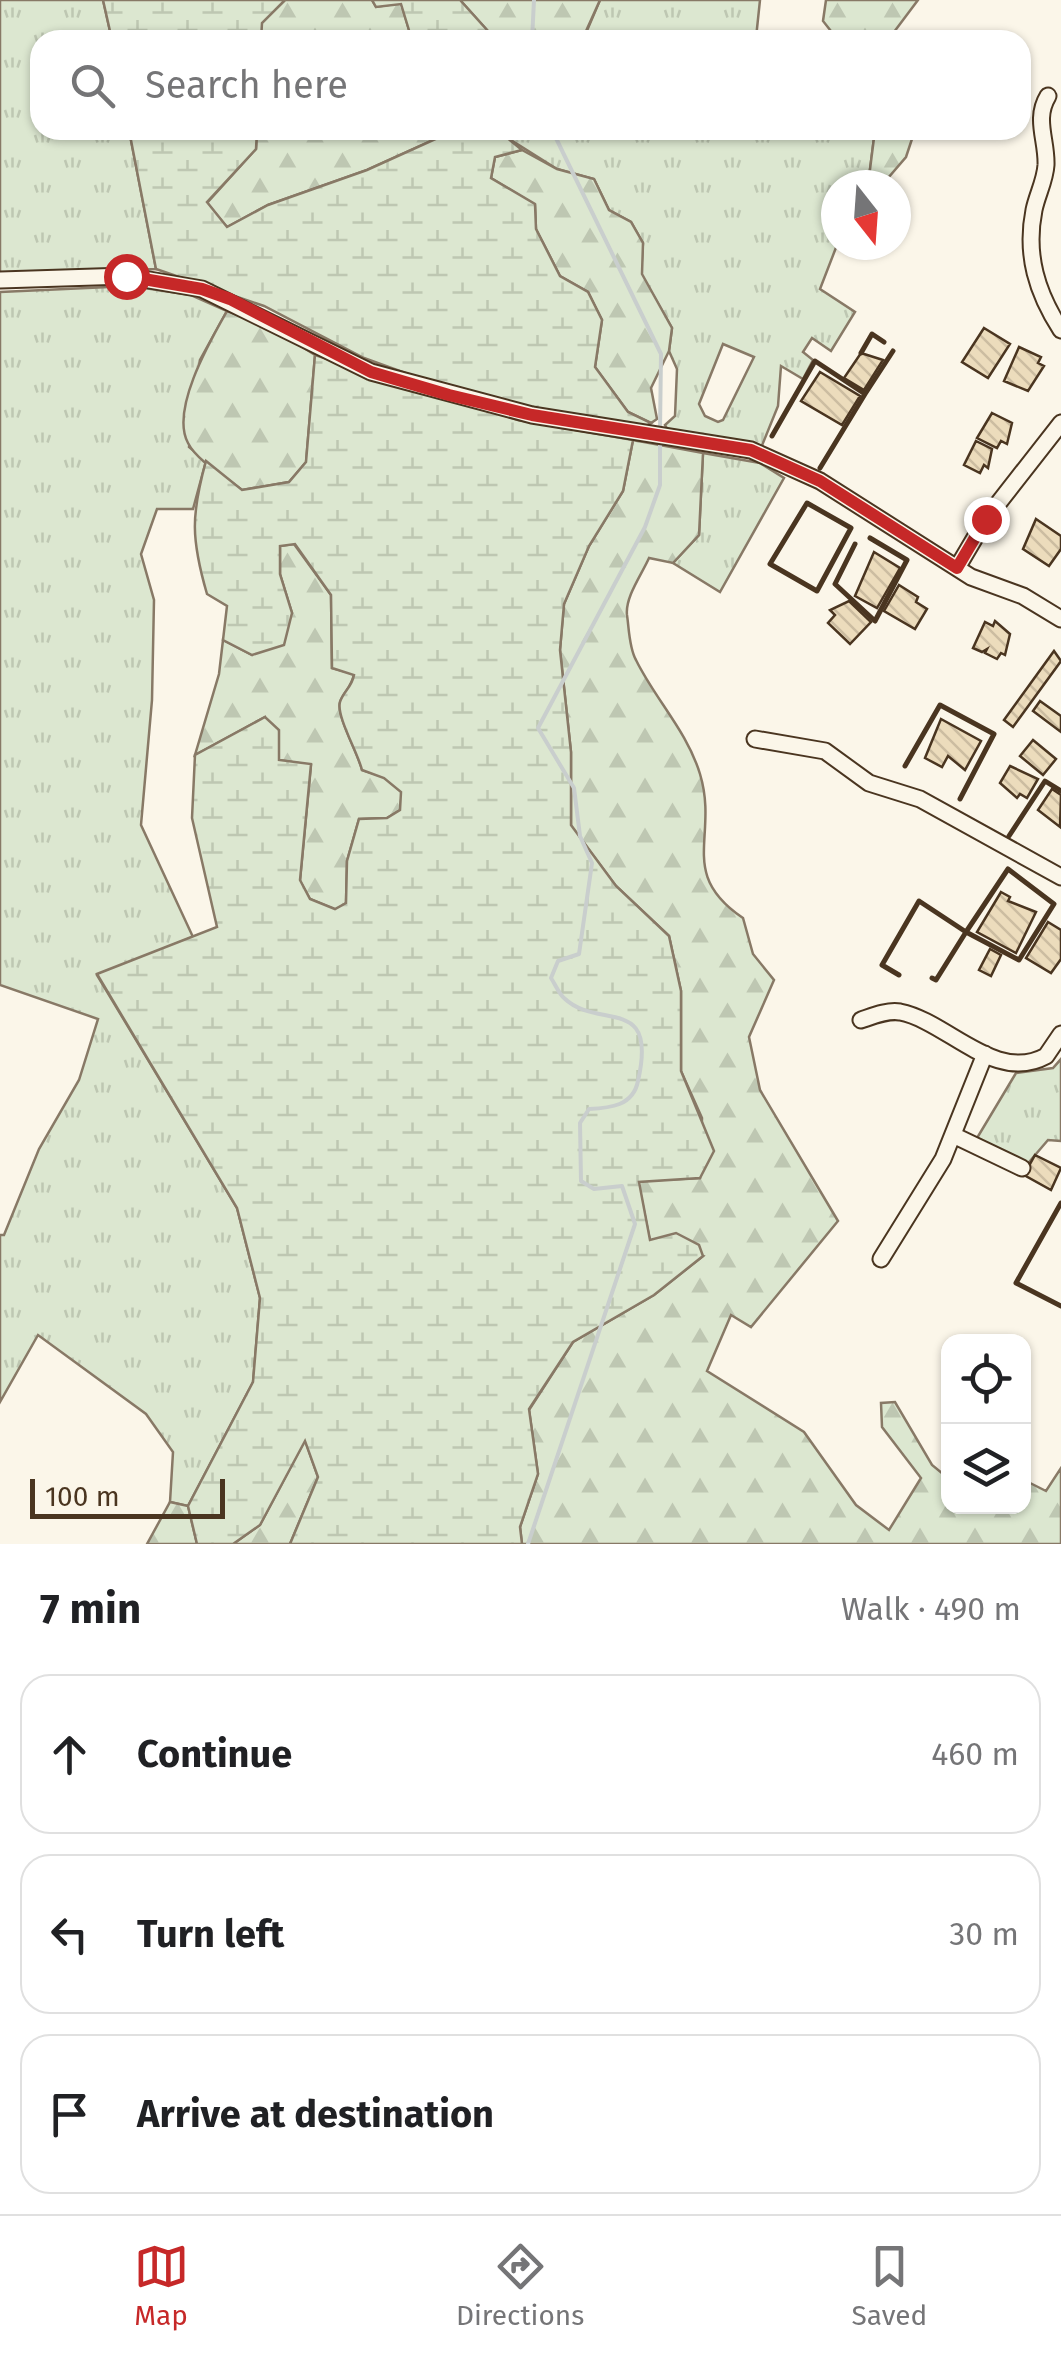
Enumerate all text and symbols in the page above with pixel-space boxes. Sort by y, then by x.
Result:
search box [30,30,1031,140]
icon: search [65,58,120,113]
text: Search here [145,62,348,108]
north arrow [821,170,911,260]
route start [104,254,150,300]
route end [964,497,1010,543]
map controls [941,1334,1031,1514]
button: locate [941,1334,1031,1424]
button: layers [941,1424,1031,1514]
scale bar [30,1474,225,1518]
text: 100 m [45,1480,120,1513]
text: 7 min [40,1584,141,1634]
text: Walk · 490 m [841,1590,1021,1628]
icon: ahead [42,1727,97,1782]
text: Continue [137,1731,292,1777]
text: 460 m [931,1735,1019,1773]
icon: left [42,1907,97,1962]
text: Turn left [137,1911,284,1957]
text: 30 m [949,1915,1019,1953]
icon: arrive [42,2087,97,2142]
text: Arrive at destination [137,2091,494,2137]
tab: Map [134,2239,189,2332]
tab: Directions [456,2239,584,2332]
tab: Saved [852,2239,927,2332]

